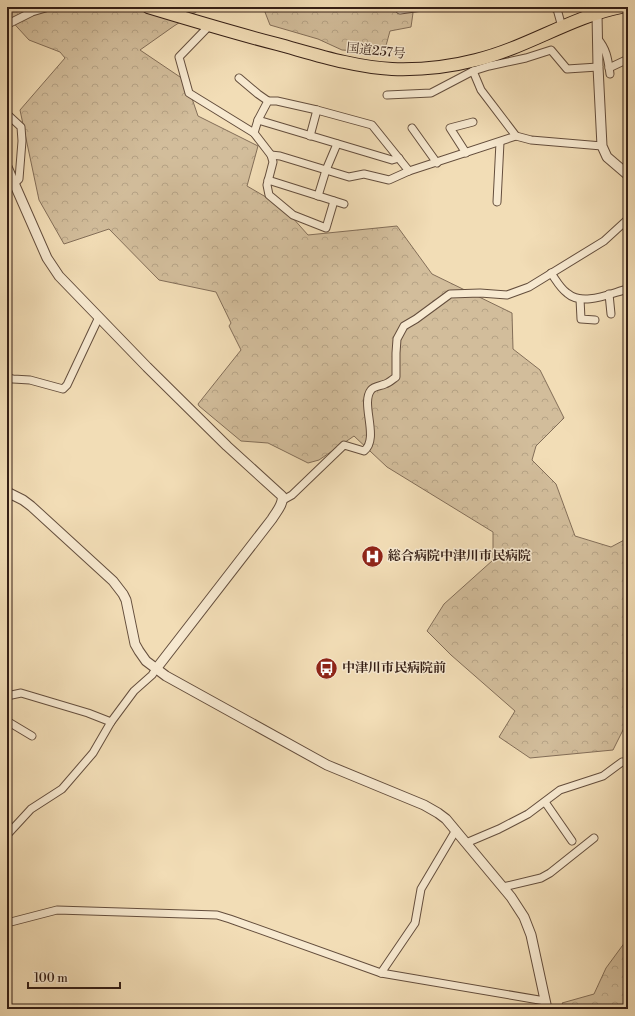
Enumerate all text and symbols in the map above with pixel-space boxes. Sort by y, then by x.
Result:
street label: 国道257号 [345,40,407,62]
hospital icon: 総合病院中津川市民病院 [360,543,386,569]
place label: 総合病院中津川市民病院 [388,548,531,564]
bus stop icon: 中津川市民病院前 [313,655,339,681]
place label: 中津川市民病院前 [342,660,446,676]
scale bar [28,964,120,990]
text: 100 m [34,971,68,986]

